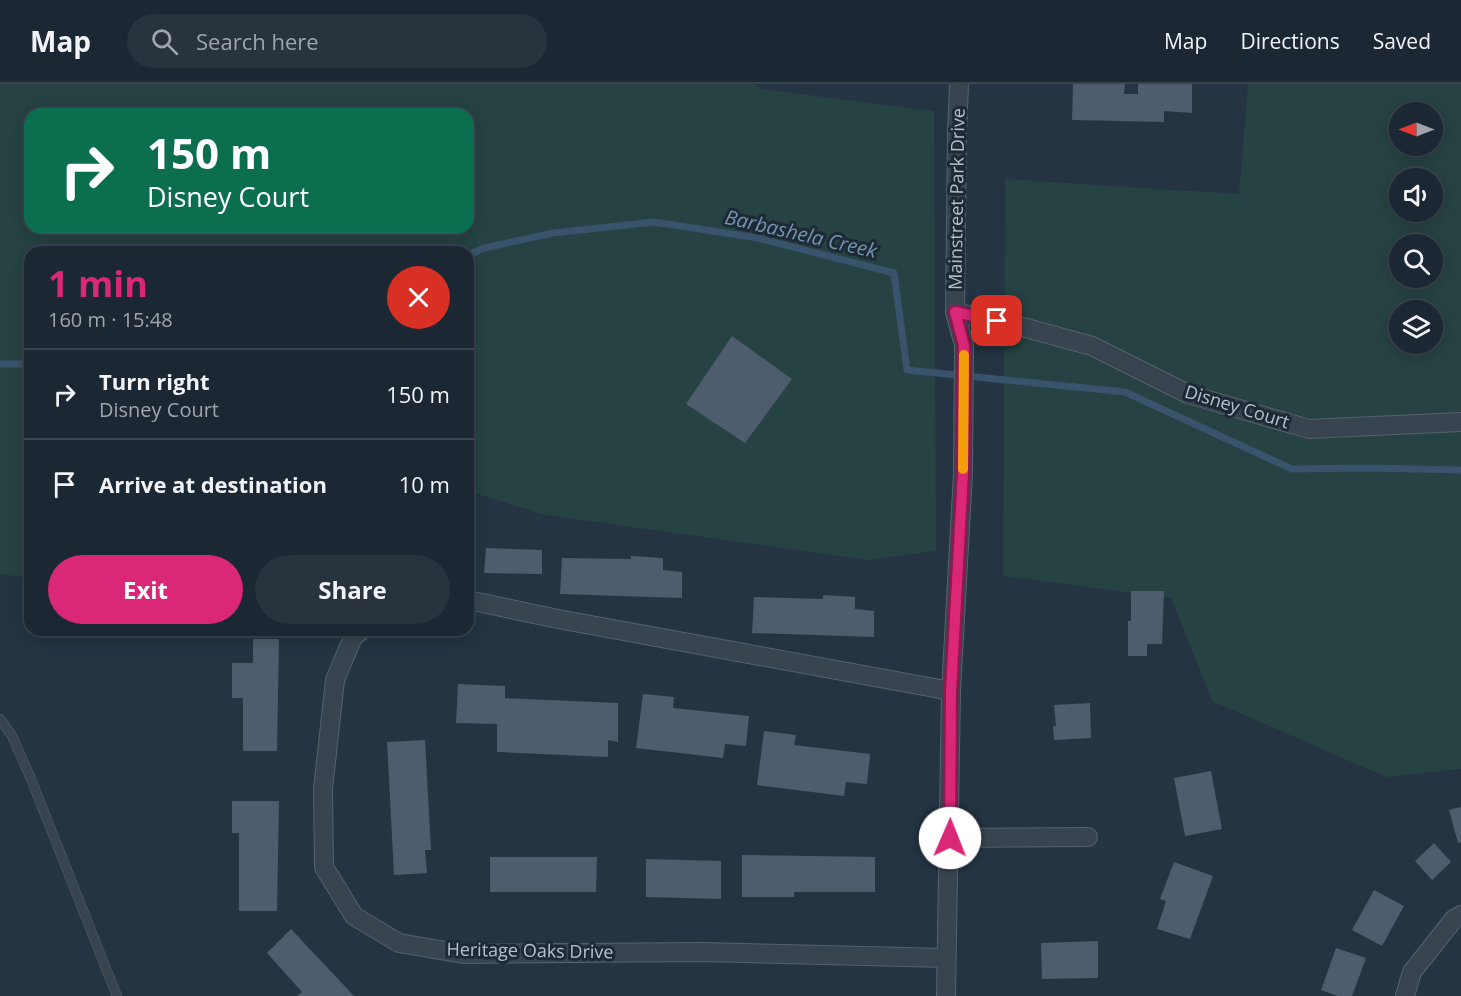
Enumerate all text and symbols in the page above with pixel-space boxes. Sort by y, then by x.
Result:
search box [127,14,547,68]
text: Map [30,22,91,60]
icon: search [148,25,181,58]
text: Search here [196,26,319,56]
text: Map [1164,27,1207,55]
text: Directions [1240,27,1340,55]
text: Saved [1373,27,1431,55]
north arrow [1389,102,1443,156]
map controls [1389,102,1443,354]
street label: Mainstreet Park Drive [942,108,970,290]
text: 150 m [147,124,271,181]
icon: right [48,132,126,210]
button: sound [1389,168,1443,222]
text: Disney Court [147,178,309,215]
water label: Barbashela Creek [723,203,881,264]
button: search [1389,234,1443,288]
text: 1 min [48,259,148,308]
button: close [387,266,450,329]
pin [971,295,1022,346]
button: layers [1389,300,1443,354]
icon: arrive [980,304,1013,337]
text: 160 m · 15:48 [48,306,173,333]
text: Turn right [99,366,210,396]
icon: right [48,378,81,411]
text: 150 m [386,379,450,409]
street label: Disney Court [1182,379,1292,433]
text: Disney Court [99,396,219,423]
icon: arrive [48,468,81,501]
text: Arrive at destination [99,469,327,499]
text: 10 m [399,469,450,499]
button: Exit [48,555,243,624]
button: Share [255,555,450,624]
position arrow [918,806,982,870]
street label: Heritage Oaks Drive [446,937,614,963]

